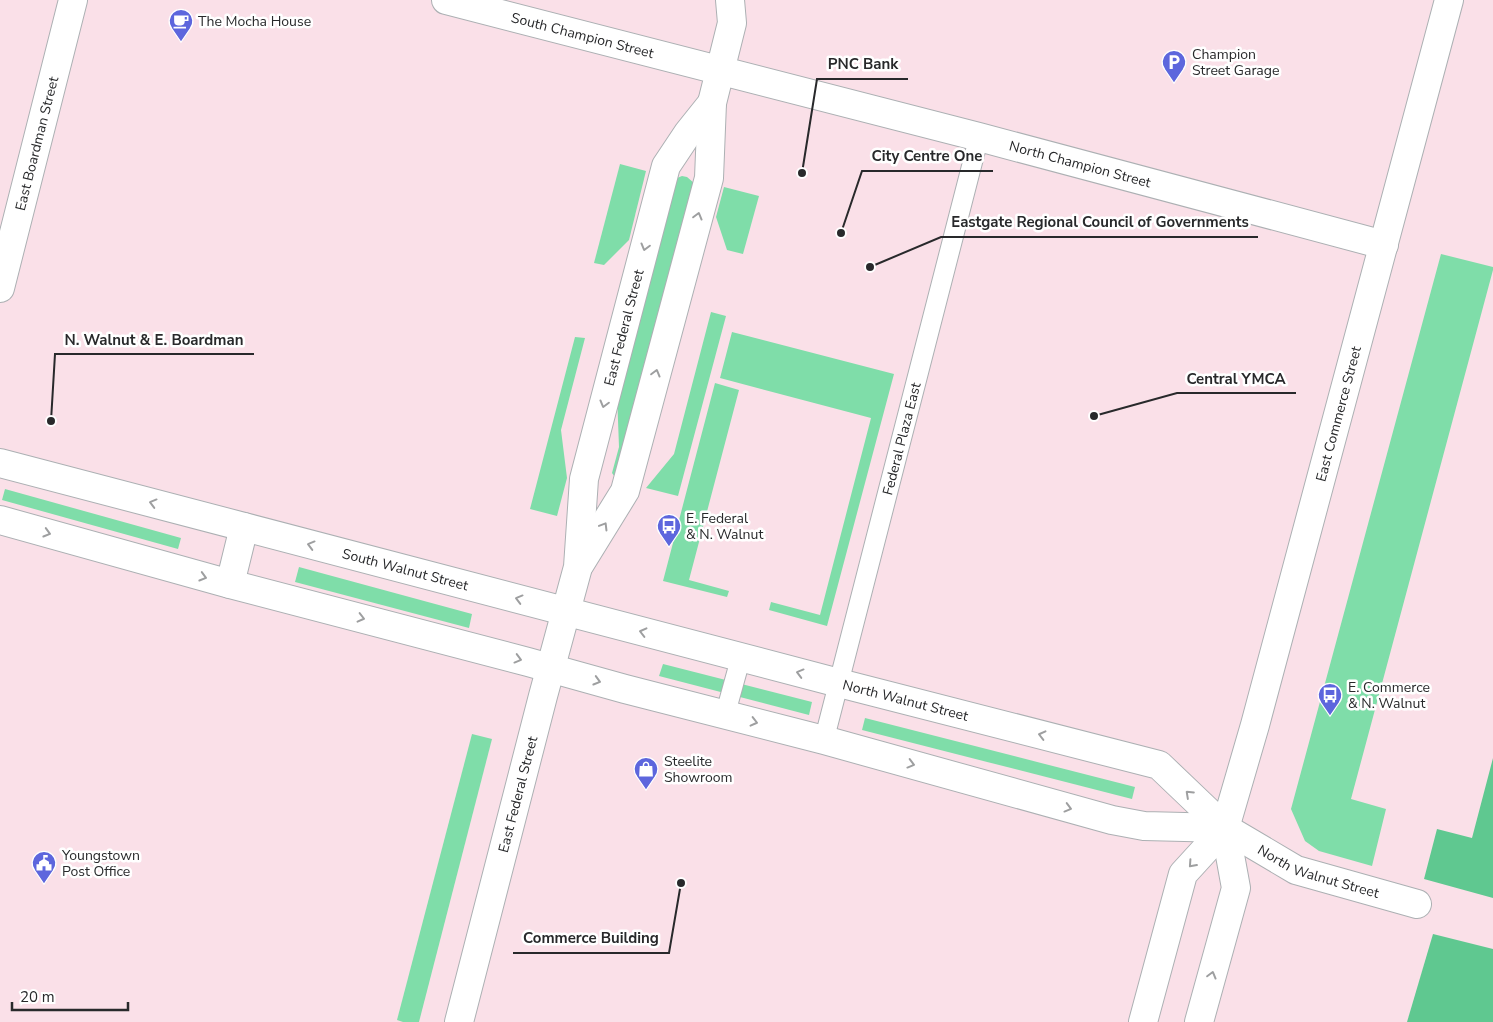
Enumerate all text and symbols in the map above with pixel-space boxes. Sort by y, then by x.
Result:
cafe icon: The Mocha House [168,8,194,42]
street label: South Champion Street [509,8,656,63]
place label: The Mocha House [198,12,311,31]
place label: Champion Street Garage [1192,45,1279,80]
callout: PNC Bank [817,49,908,79]
parking icon: Champion Street Garage [1161,49,1187,83]
text: PNC Bank [828,54,899,74]
street label: East Boardman Street [11,75,63,213]
street label: North Champion Street [1007,136,1153,192]
callout: City Centre One [862,141,993,171]
text: City Centre One [872,146,982,166]
callout: Eastgate Regional Council of Governments [941,207,1258,237]
text: Eastgate Regional Council of Governments [951,212,1249,232]
one-way arrow [693,213,703,221]
one-way arrow [640,243,650,251]
street label: East Federal Street [600,267,649,388]
callout: N. Walnut & E. Boardman [55,324,254,354]
text: N. Walnut & E. Boardman [65,330,243,350]
street label: East Commerce Street [1312,344,1366,484]
callout: Central YMCA [1177,363,1296,393]
one-way arrow [650,369,661,378]
text: Central YMCA [1186,369,1286,389]
street label: Federal Plaza East [878,380,926,497]
one-way arrow [599,400,609,408]
one-way arrow [149,498,158,509]
place label: E. Federal & N. Walnut [686,509,763,544]
bus stop icon: E. Federal & N. Walnut [656,513,682,547]
one-way arrow [597,522,607,531]
one-way arrow [43,527,51,538]
one-way arrow [306,540,315,551]
street label: South Walnut Street [340,544,470,595]
one-way arrow [199,571,207,581]
one-way arrow [514,594,523,605]
one-way arrow [356,613,364,623]
one-way arrow [638,627,647,638]
one-way arrow [513,653,522,664]
one-way arrow [795,668,804,679]
street label: North Walnut Street [841,675,970,726]
one-way arrow [593,676,601,686]
place label: E. Commerce & N. Walnut [1348,678,1430,713]
bus stop icon: E. Commerce & N. Walnut [1317,682,1343,716]
one-way arrow [750,716,759,727]
one-way arrow [1039,731,1047,741]
street label: East Federal Street [494,734,542,855]
place label: Steelite Showroom [664,752,733,787]
shop icon: Steelite Showroom [633,756,659,790]
one-way arrow [907,759,915,769]
one-way arrow [1186,791,1195,800]
one-way arrow [1063,802,1071,812]
street label: North Walnut Street [1254,840,1381,903]
place label: Youngstown Post Office [61,846,140,881]
public building icon: Youngstown Post Office [31,850,57,884]
one-way arrow [1189,858,1198,867]
callout: Commerce Building [513,923,669,953]
text: Commerce Building [523,928,659,948]
one-way arrow [1206,971,1217,979]
scale bar [12,980,129,1012]
text: 20 m [20,987,55,1007]

